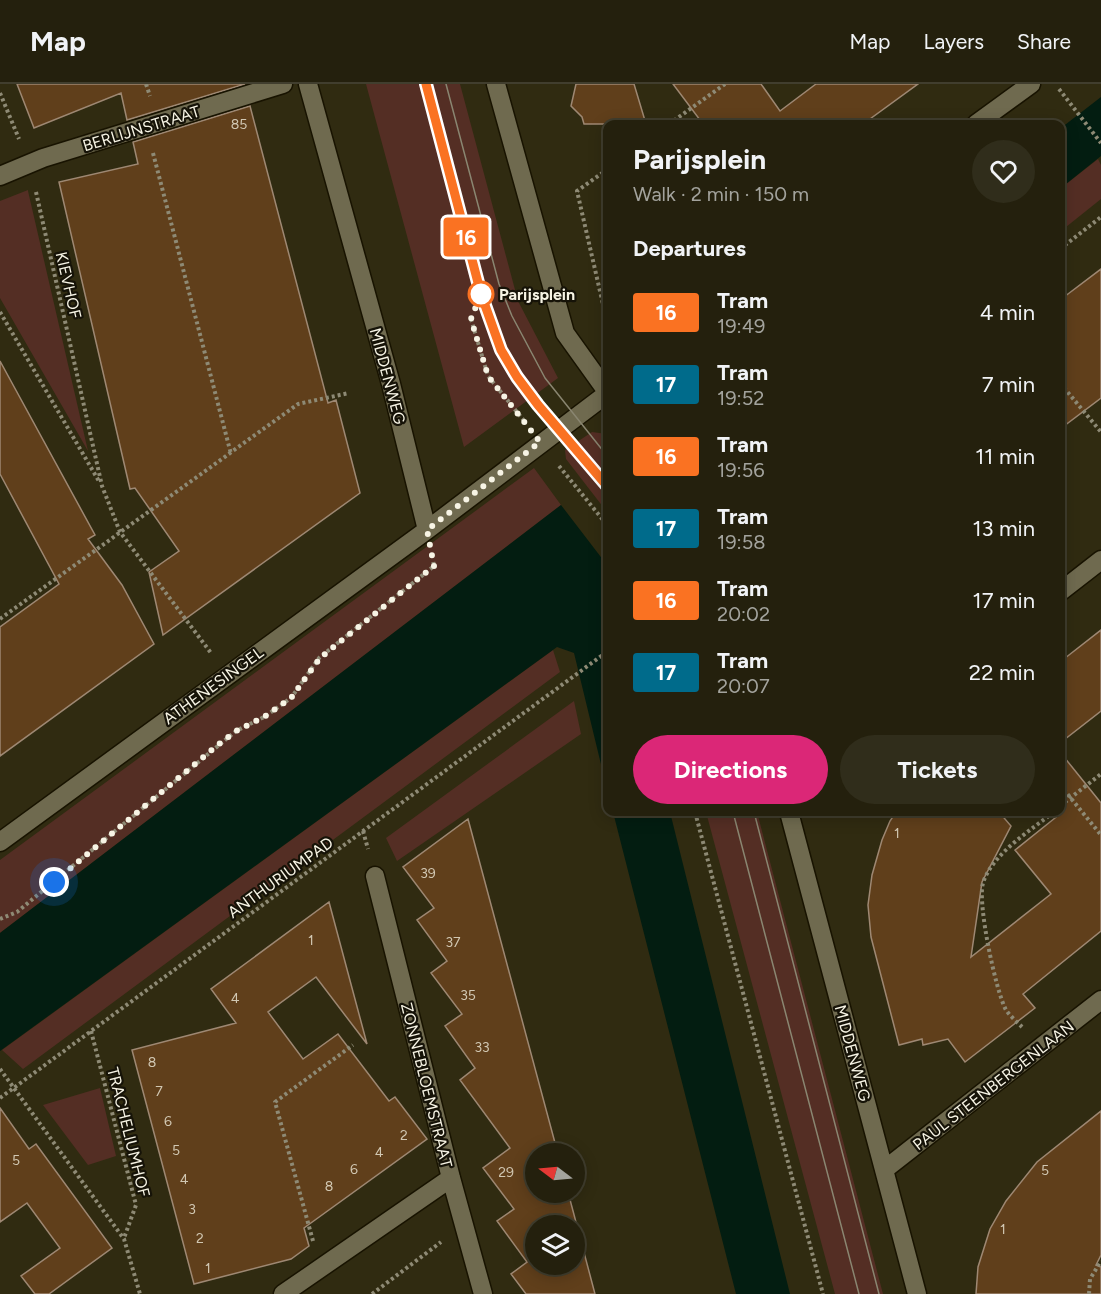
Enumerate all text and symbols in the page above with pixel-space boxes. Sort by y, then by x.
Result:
text: Map [30,24,86,58]
text: Map [850,29,890,54]
text: Layers [923,29,984,54]
text: Share [1017,29,1071,54]
street label: BERLIJNSTRAAT [80,102,202,155]
house number: 85 [231,116,247,133]
button: heart [972,140,1035,203]
text: Parijsplein [633,142,766,176]
text: Walk · 2 min · 150 m [633,182,809,206]
line badge: 16 [439,218,493,256]
text: 16 [455,225,477,250]
text: Departures [633,235,746,262]
street label: KIEVHOF [52,250,85,321]
marker: Parijsplein [468,281,494,307]
place label: Parijsplein [499,285,575,304]
text: Tram [717,287,768,314]
text: 4 min [980,299,1035,326]
text: 16 [655,300,677,325]
text: 19:49 [717,314,765,338]
street label: MIDDENWEG [366,326,409,426]
text: Tram [717,359,768,386]
text: 7 min [982,371,1035,398]
text: 17 [656,372,676,397]
text: 19:52 [717,386,764,410]
text: Tram [717,431,768,458]
text: 11 min [975,443,1035,470]
text: 16 [655,444,677,469]
text: 19:56 [717,458,764,482]
text: Tram [717,503,768,530]
text: 13 min [972,515,1035,542]
text: 17 [656,516,676,541]
text: 19:58 [717,530,765,554]
text: Tram [717,575,768,602]
text: 17 min [973,587,1035,614]
text: 16 [655,588,677,613]
text: 20:02 [717,602,770,626]
street label: ATHENESINGEL [159,642,268,728]
text: Tram [717,647,768,674]
text: 22 min [969,659,1035,686]
text: 17 [656,660,676,685]
text: 20:07 [717,674,770,698]
button: Directions [633,735,828,804]
button: Tickets [840,735,1035,804]
house number: 1 [894,825,900,842]
street label: ANTHURIUMPAD [224,833,337,922]
house number: 39 [420,865,436,882]
your location [39,867,69,897]
house number: 1 [308,932,314,949]
house number: 37 [445,934,461,951]
house number: 35 [460,987,476,1004]
house number: 4 [231,990,240,1007]
street label: ZONNEBLOEMSTRAAT [397,1001,456,1170]
street label: MIDDENWEG [831,1003,874,1103]
street label: PAUL STEENBERGENLAAN [909,1017,1078,1154]
house number: 33 [474,1039,490,1056]
house number: 8 [148,1054,156,1071]
street label: TRACHELIUMHOF [103,1065,154,1199]
house number: 7 [155,1083,163,1100]
house number: 6 [164,1113,172,1130]
house number: 2 [400,1127,408,1144]
house number: 5 [172,1142,180,1159]
north arrow [525,1143,585,1203]
map controls [525,1143,585,1275]
house number: 4 [375,1144,384,1161]
house number: 5 [12,1152,20,1169]
house number: 6 [350,1161,358,1178]
house number: 5 [1041,1162,1049,1179]
house number: 29 [498,1164,514,1181]
house number: 4 [180,1171,189,1188]
house number: 8 [325,1178,333,1195]
house number: 3 [188,1201,196,1218]
button: layers [525,1215,585,1275]
house number: 1 [1000,1221,1006,1238]
house number: 2 [196,1230,204,1247]
house number: 1 [205,1260,211,1277]

